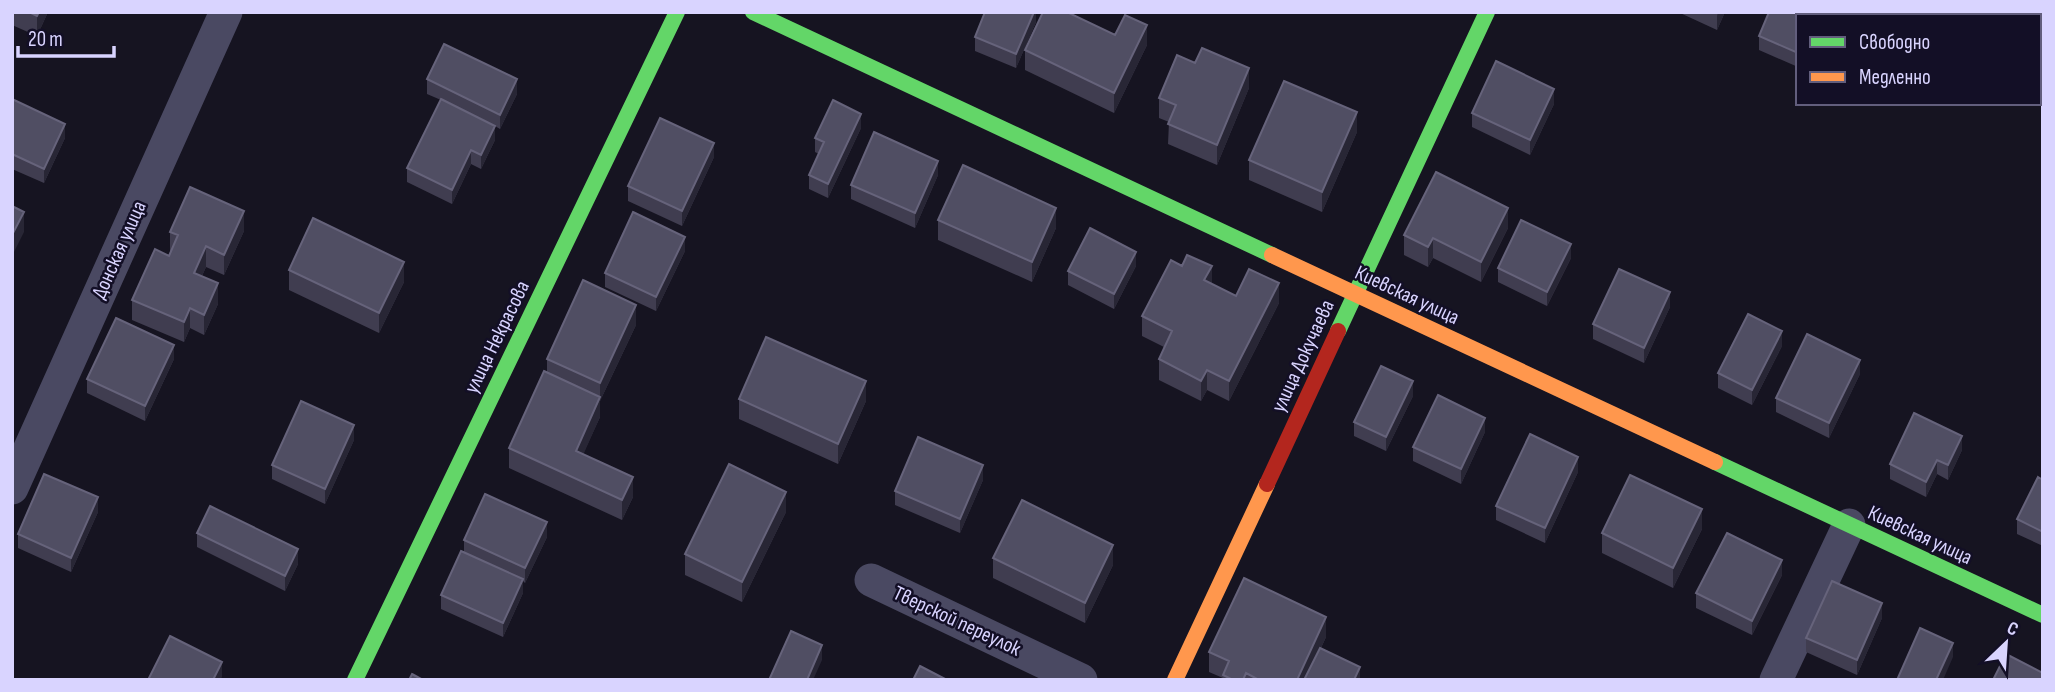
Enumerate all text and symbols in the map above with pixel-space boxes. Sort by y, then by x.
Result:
scale bar [18,14,114,58]
legend [1796,14,2041,105]
text: 20 m [28,27,63,52]
text: Свободно [1859,30,1930,55]
text: Медленно [1859,65,1931,90]
street label: Донская улица [86,197,152,303]
street label: Киевская улица [1351,260,1463,330]
street label: улица Некрасова [459,277,535,397]
street label: улица Докучаева [1266,296,1340,416]
street label: Киевская улица [1864,500,1976,570]
street label: Тверской переулок [889,581,1025,661]
north arrow [1971,608,2041,678]
text: С [2003,616,2022,642]

